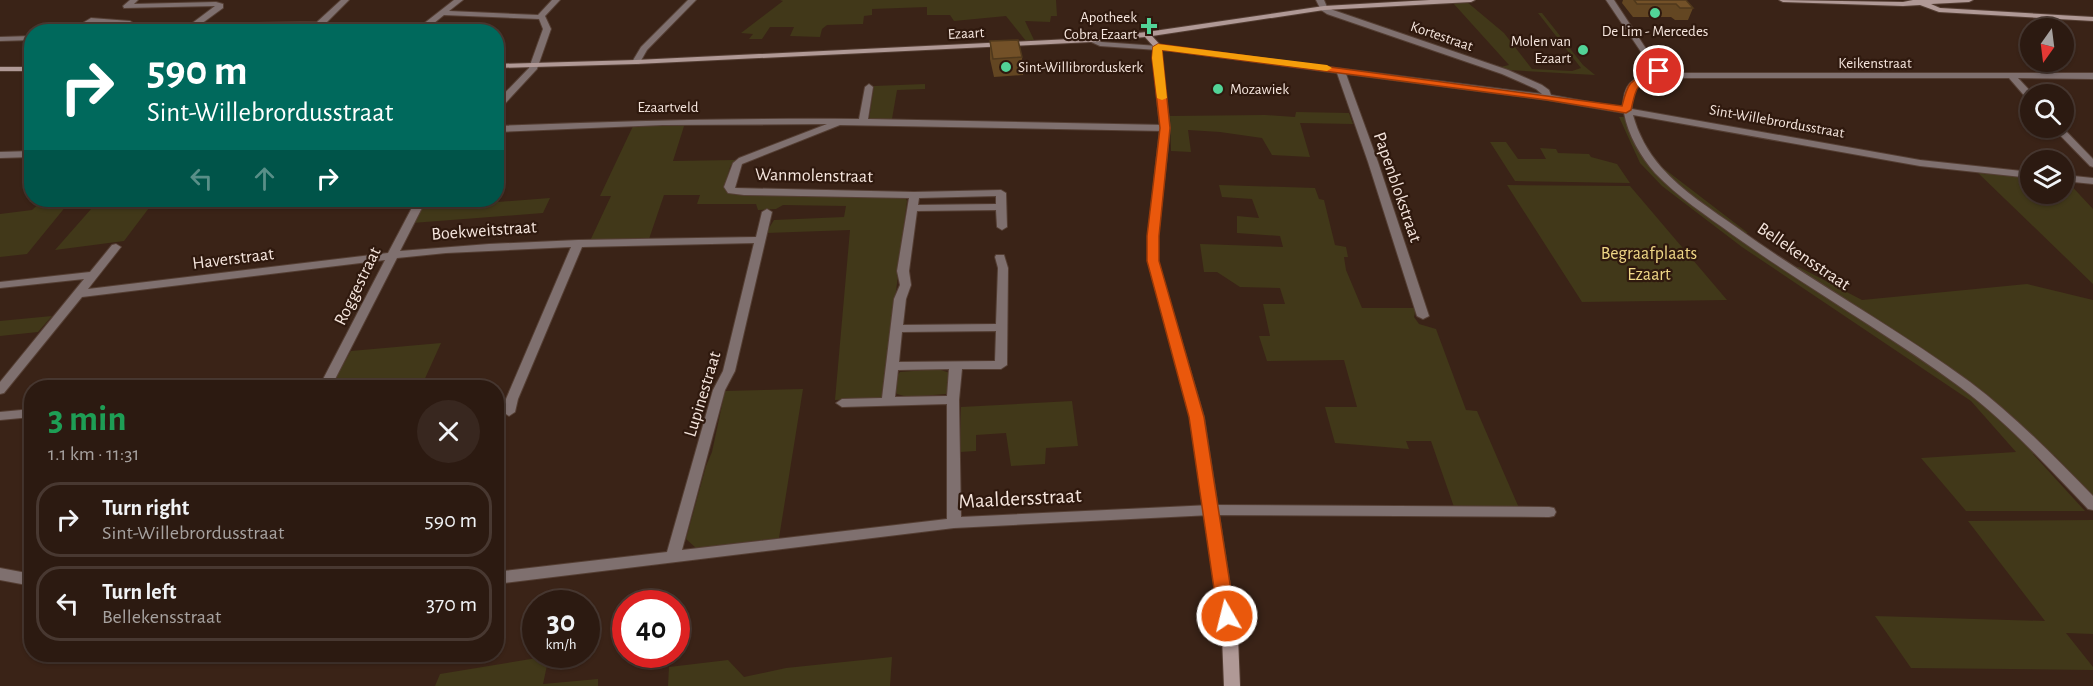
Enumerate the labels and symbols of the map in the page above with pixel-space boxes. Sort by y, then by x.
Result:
marker: De Lim - Mercedes [1648,6,1662,20]
place label: Apotheek Cobra Ezaart [1064,10,1137,42]
north arrow [2020,18,2074,72]
marker: Apotheek Cobra Ezaart [1142,19,1156,33]
street label: Kortestraat [1409,19,1475,54]
place label: De Lim - Mercedes [1602,24,1708,39]
street label: Ezaart [947,25,985,42]
place label: Molen van Ezaart [1511,34,1571,66]
marker: Molen van Ezaart [1576,43,1590,57]
pin [1633,45,1684,96]
street label: Keikenstraat [1838,56,1912,71]
marker: Sint-Willibrorduskerk [999,60,1013,74]
place label: Sint-Willibrorduskerk [1018,60,1143,75]
marker: Mozawiek [1211,82,1225,96]
place label: Mozawiek [1230,82,1289,97]
street label: Ezaartveld [638,100,699,115]
street label: Sint-Willebrordusstraat [1708,102,1846,141]
street label: Papenblokstraat [1370,130,1424,245]
street label: Wanmolenstraat [755,166,873,186]
street label: Boekweitstraat [431,218,538,244]
street label: Bellekensstraat [1754,219,1853,295]
street label: Roggestraat [331,244,385,328]
street label: Haverstraat [191,245,275,273]
park label: Begraafplaats Ezaart [1601,245,1697,284]
street label: Lupinestraat [681,349,725,439]
street label: Maaldersstraat [958,485,1082,512]
position arrow [1195,584,1259,648]
speed limit sign: 40 [612,590,690,668]

